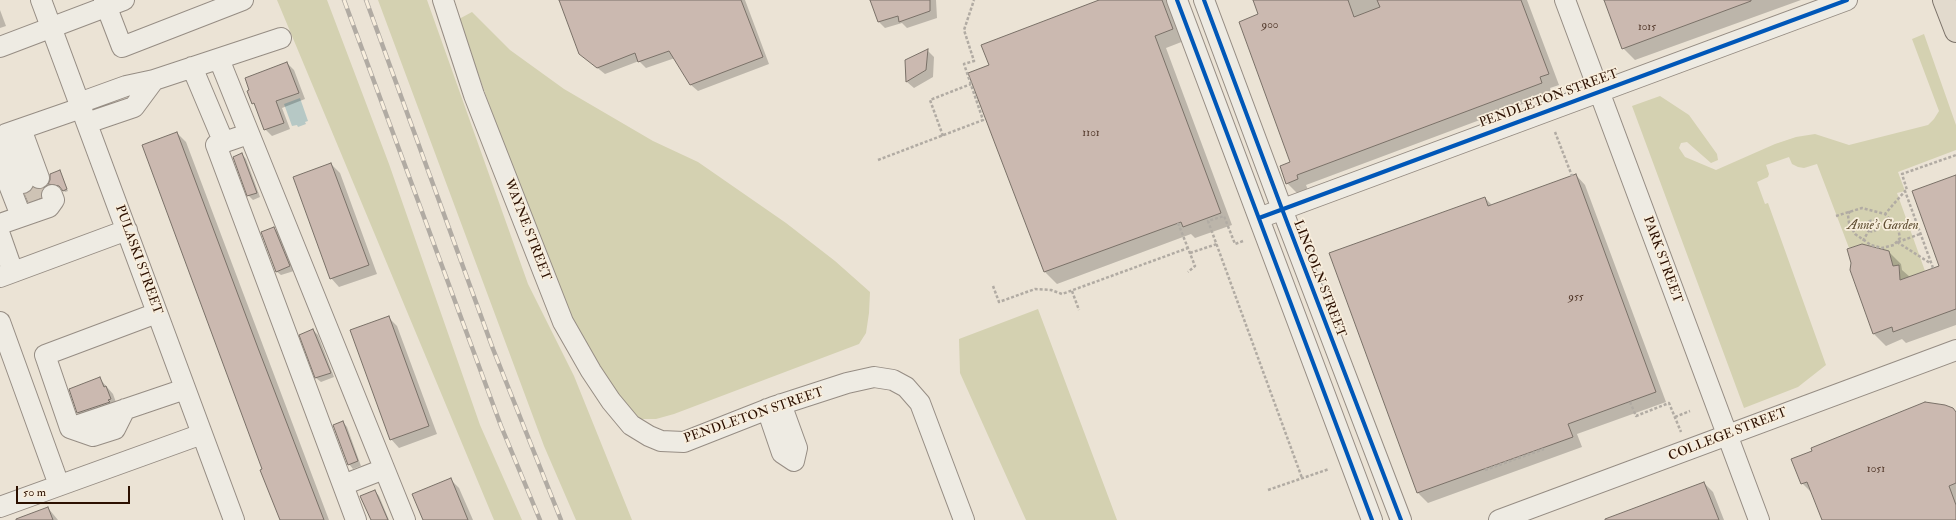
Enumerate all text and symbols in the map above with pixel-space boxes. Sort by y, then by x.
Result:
house number: 900 [1262,19,1278,33]
house number: 1015 [1638,21,1656,35]
street label: PENDLETON STREET [1477,67,1621,131]
house number: 1101 [1082,127,1100,141]
street label: WAYNE STREET [500,177,554,283]
street label: PULASKI STREET [111,203,165,317]
street label: PARK STREET [1639,214,1685,306]
street label: LINCOLN STREET [1289,218,1349,340]
park label: Anne's Garden [1847,218,1919,234]
house number: 955 [1568,291,1584,305]
street label: PENDLETON STREET [682,385,826,447]
street label: COLLEGE STREET [1666,405,1790,465]
house number: 1051 [1867,463,1885,477]
scale bar [18,478,132,504]
text: 50 m [23,485,46,500]

